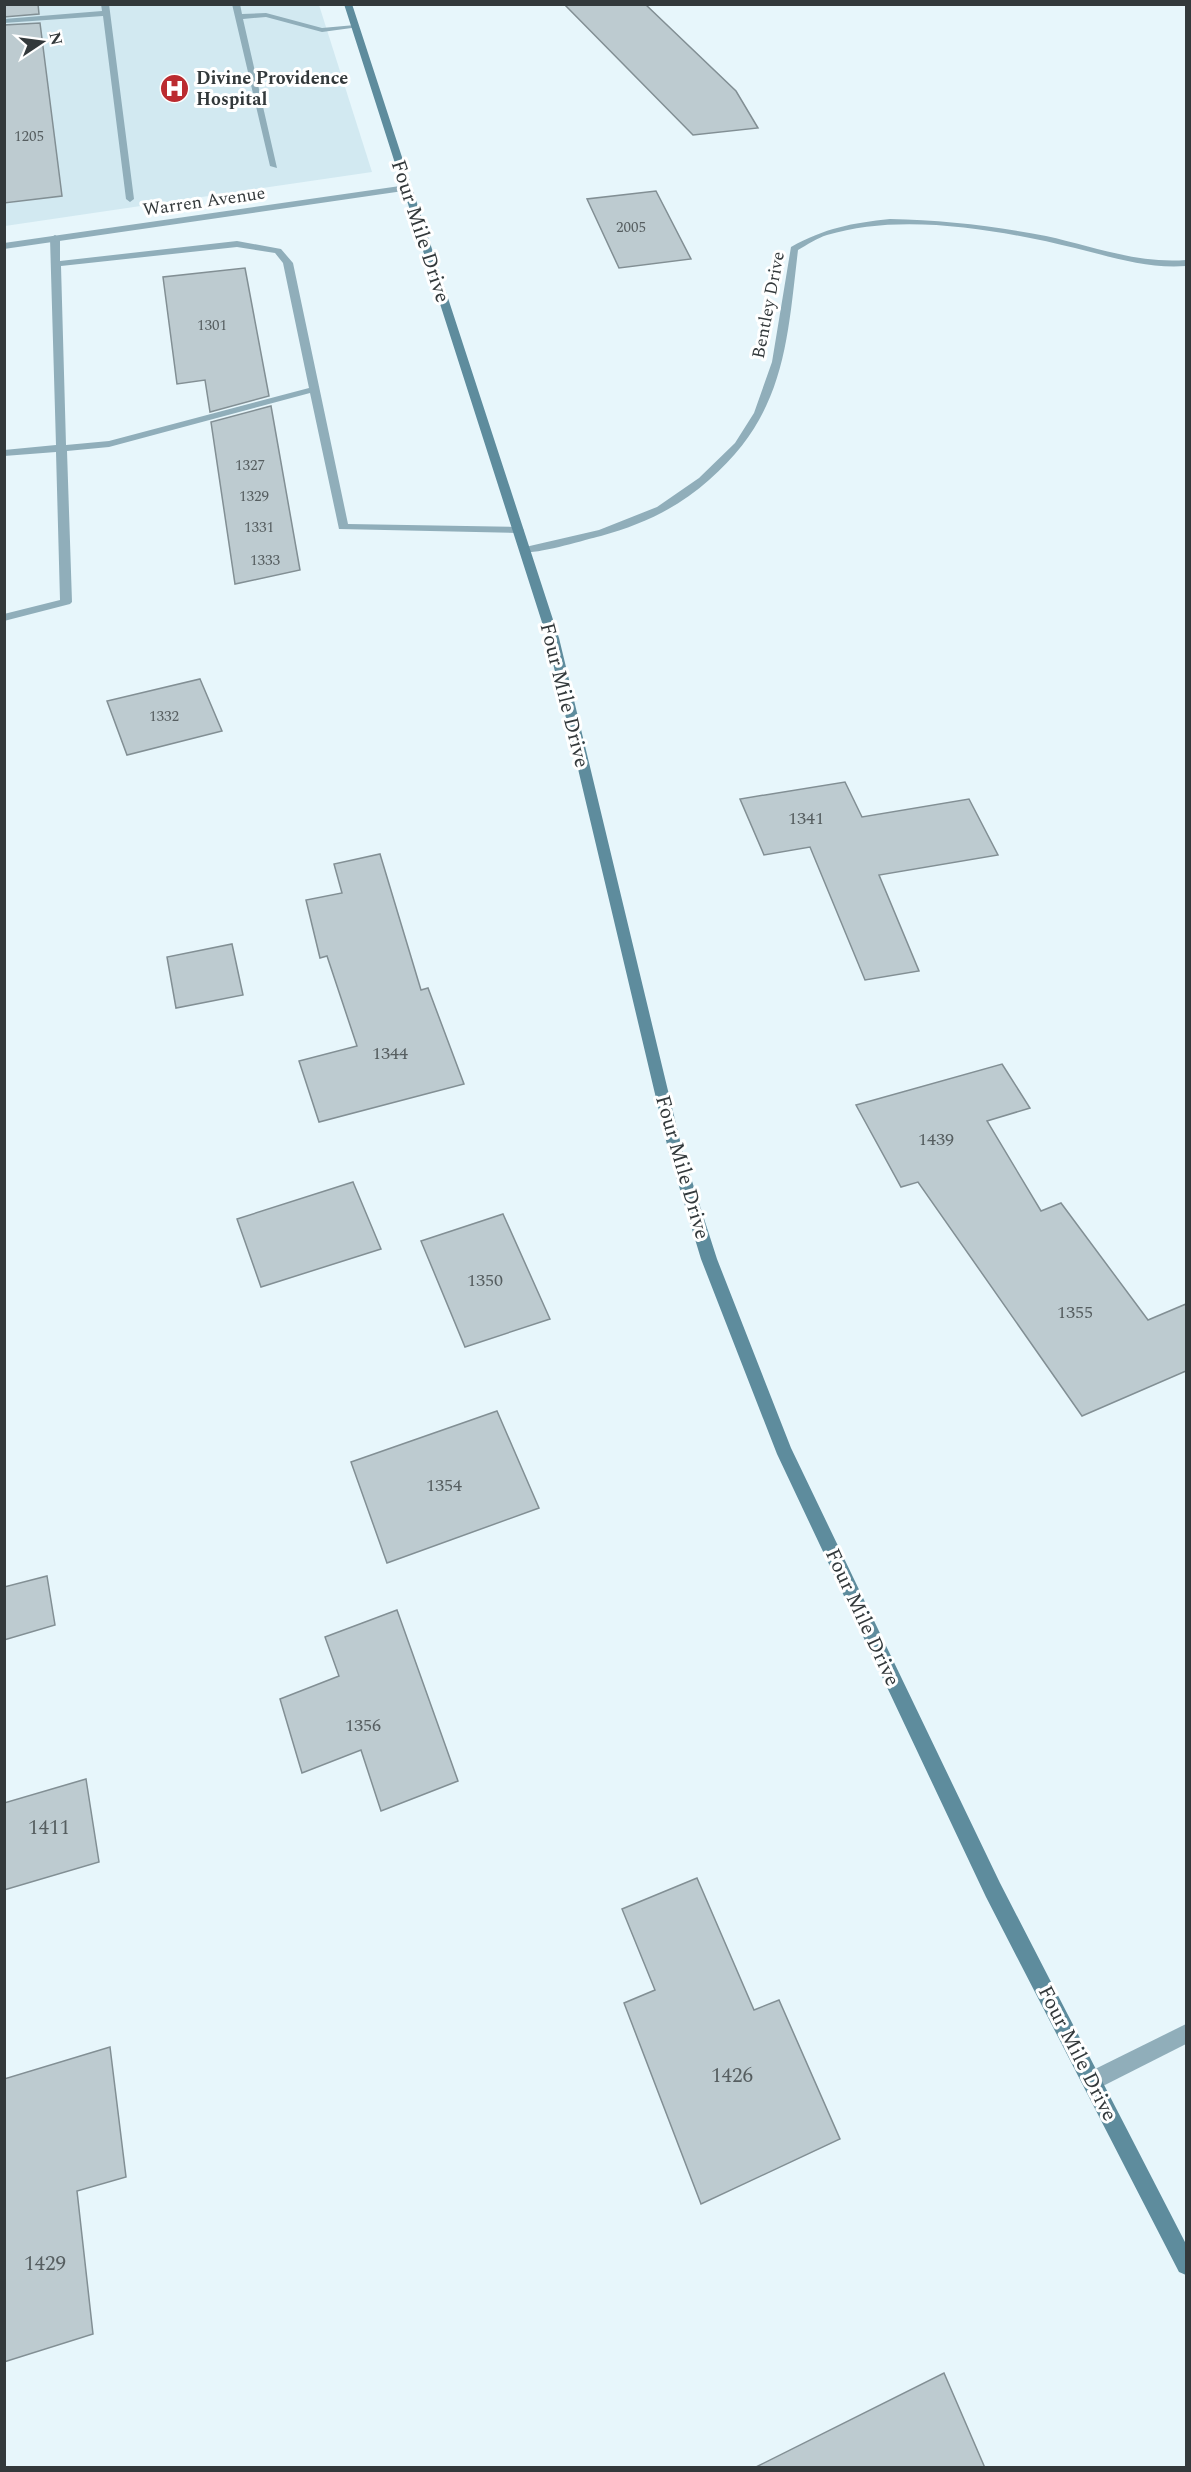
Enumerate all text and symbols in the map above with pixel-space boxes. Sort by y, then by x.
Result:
north arrow [12,12,72,72]
text: N [42,30,69,48]
place label: Divine Providence Hospital [196,65,348,113]
hospital icon: Divine Providence Hospital [159,72,191,104]
house number: 1205 [14,125,44,148]
street label: Four Mile Drive [382,156,458,307]
street label: Warren Avenue [141,180,267,223]
house number: 2005 [616,216,646,239]
street label: Bentley Drive [745,249,792,361]
house number: 1301 [197,314,227,337]
house number: 1327 [235,454,265,477]
house number: 1329 [239,485,269,508]
house number: 1331 [244,516,274,539]
house number: 1333 [250,549,280,572]
street label: Four Mile Drive [531,619,598,771]
house number: 1332 [149,705,179,728]
house number: 1341 [788,805,824,832]
house number: 1344 [372,1040,408,1067]
street label: Four Mile Drive [646,1091,718,1243]
house number: 1439 [918,1126,954,1153]
house number: 1350 [467,1267,503,1294]
house number: 1355 [1057,1299,1093,1326]
house number: 1354 [426,1472,462,1499]
street label: Four Mile Drive [816,1543,908,1692]
house number: 1356 [345,1712,381,1739]
house number: 1411 [28,1812,70,1844]
street label: Four Mile Drive [1029,1980,1125,2127]
house number: 1426 [711,2060,753,2092]
house number: 1429 [24,2248,66,2280]

